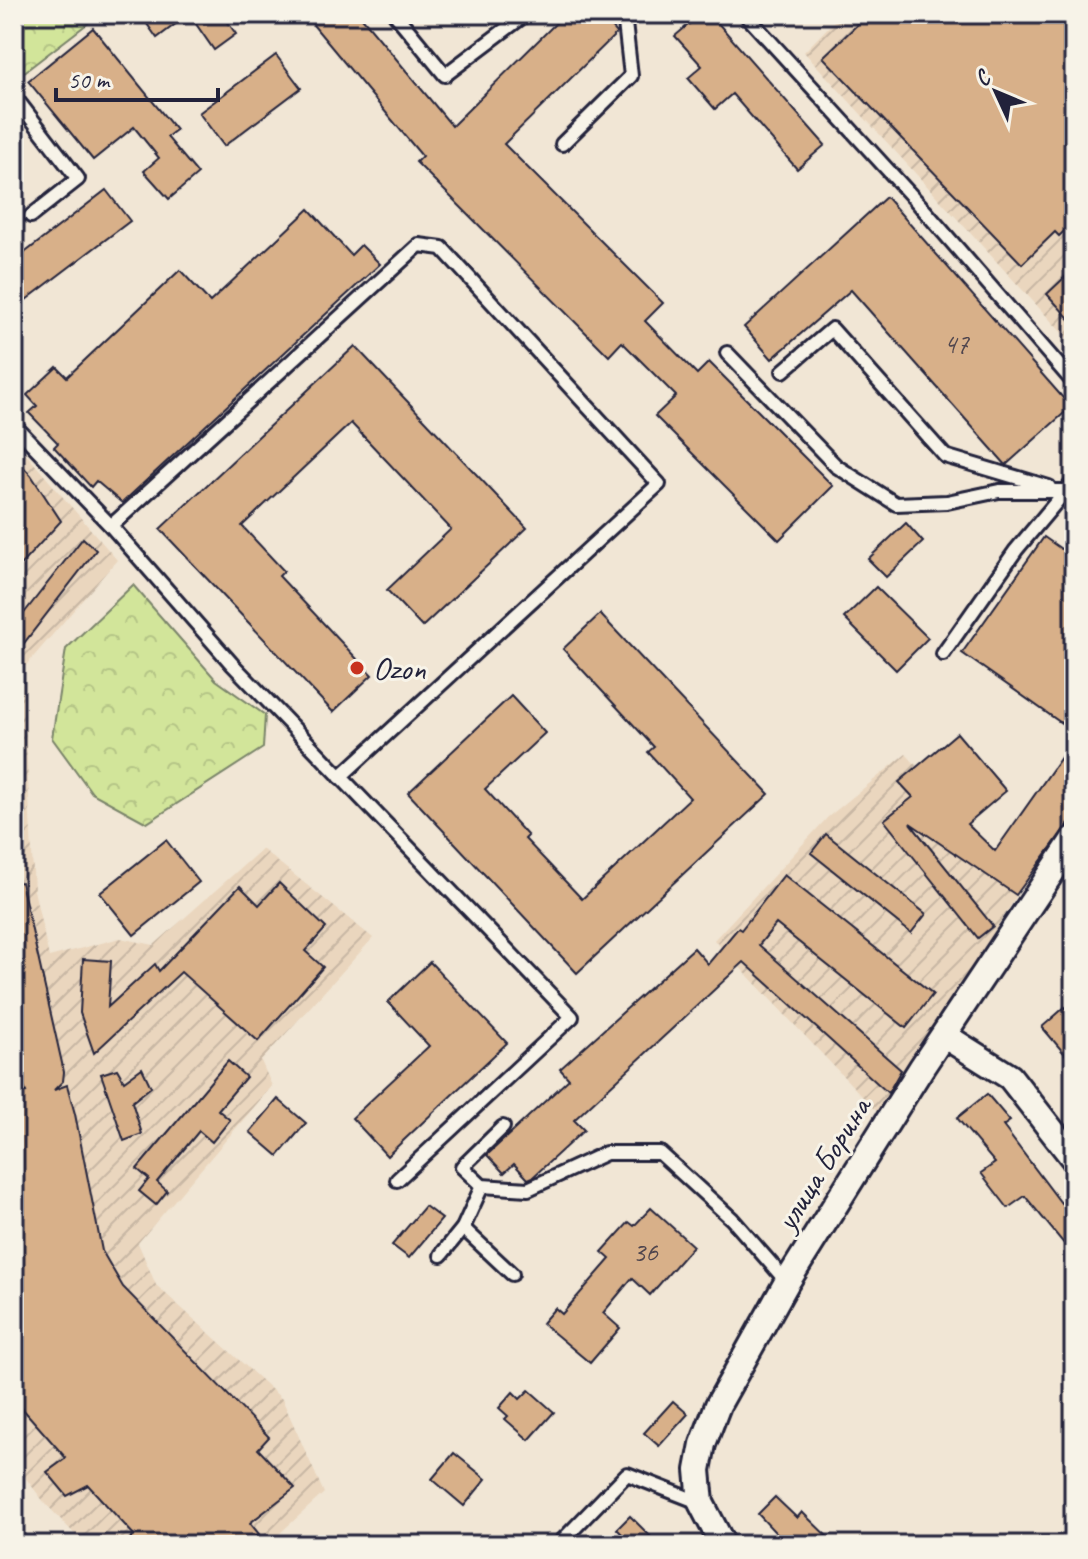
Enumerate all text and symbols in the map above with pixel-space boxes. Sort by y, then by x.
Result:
scale bar [56,52,218,102]
north arrow [956,52,1036,132]
text: С [969,63,998,92]
text: 50 m [68,65,111,95]
house number: 47 [943,326,970,361]
place label: Ozon [373,648,426,689]
marker: Ozon [348,659,366,677]
street label: улица Борина [765,1087,881,1240]
house number: 36 [632,1234,659,1269]

